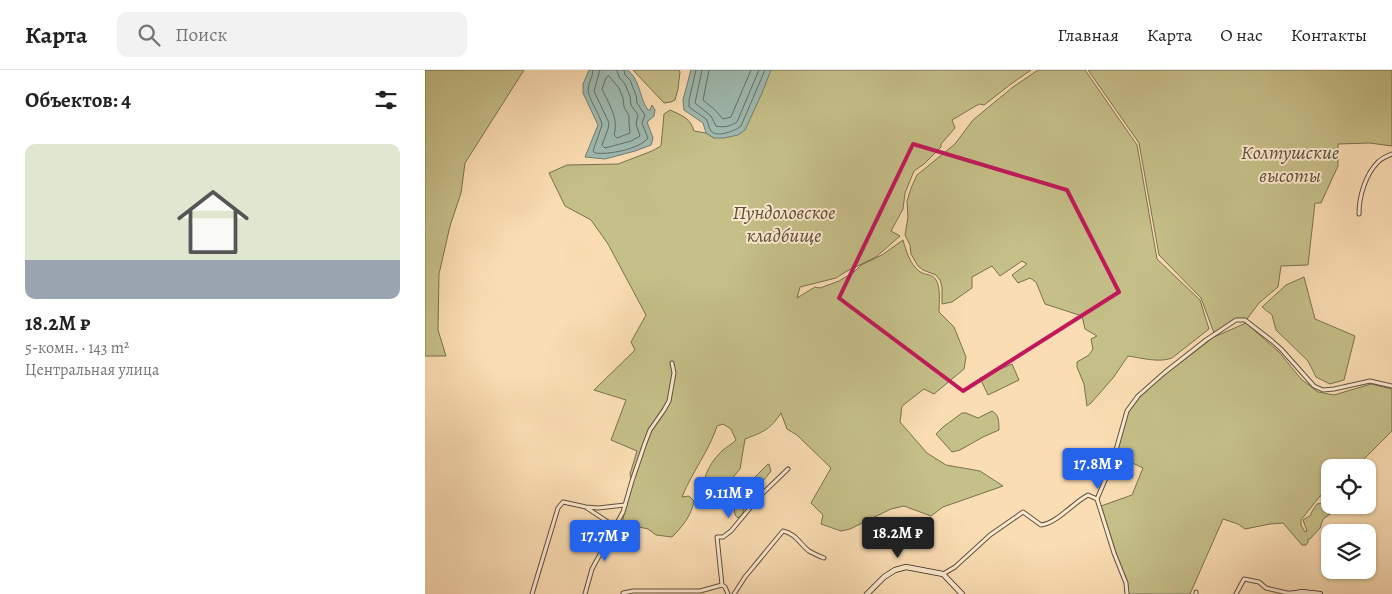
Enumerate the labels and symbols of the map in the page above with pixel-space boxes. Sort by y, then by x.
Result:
park label: Колтушские высоты [1241,139,1339,189]
park label: Пундоловское кладбище [733,199,835,249]
pin: 17.8M ₽ [1052,448,1144,490]
pin: 9.11M ₽ [683,476,775,519]
pin: 18.2M ₽ [852,516,944,559]
pin: 17.7M ₽ [559,520,651,562]

